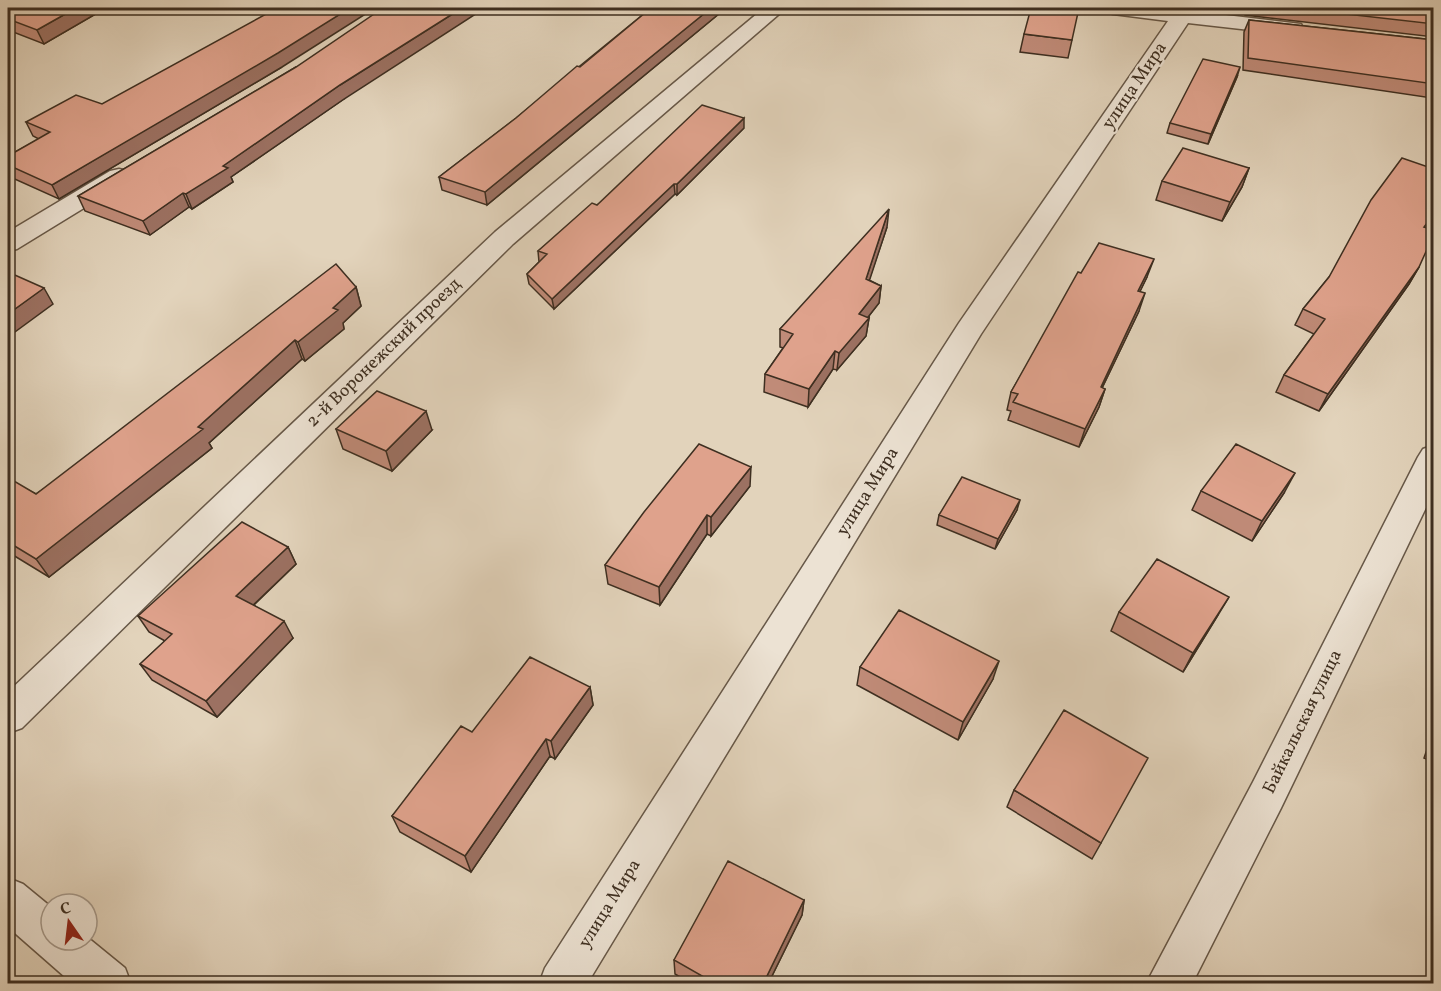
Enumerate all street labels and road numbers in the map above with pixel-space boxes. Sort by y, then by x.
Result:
street label: улица Мира [1096,37,1174,135]
street label: 2-й Воронежский проезд [301,272,467,434]
street label: улица Мира [831,443,905,541]
street label: Байкальская улица [1257,646,1349,798]
street label: улица Мира [573,855,647,953]

